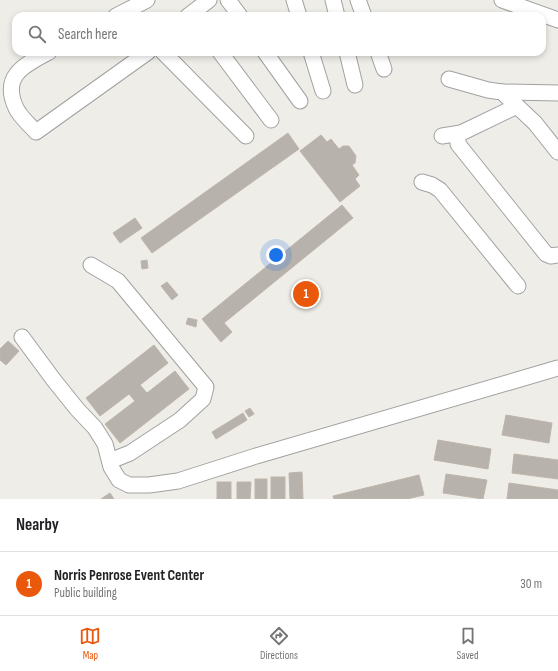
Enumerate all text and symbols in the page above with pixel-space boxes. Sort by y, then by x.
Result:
search box [12,12,546,56]
icon: search [26,23,48,45]
text: Search here [58,25,118,44]
your location [266,245,286,265]
pin: 1 [293,279,319,309]
text: Nearby [16,515,59,535]
text: Norris Penrose Event Center [54,566,204,585]
text: 1 [26,576,32,592]
text: 30 m [520,576,542,592]
text: Public building [54,585,117,601]
tab: Map [79,625,101,662]
tab: Directions [260,625,298,662]
tab: Saved [457,625,479,662]

